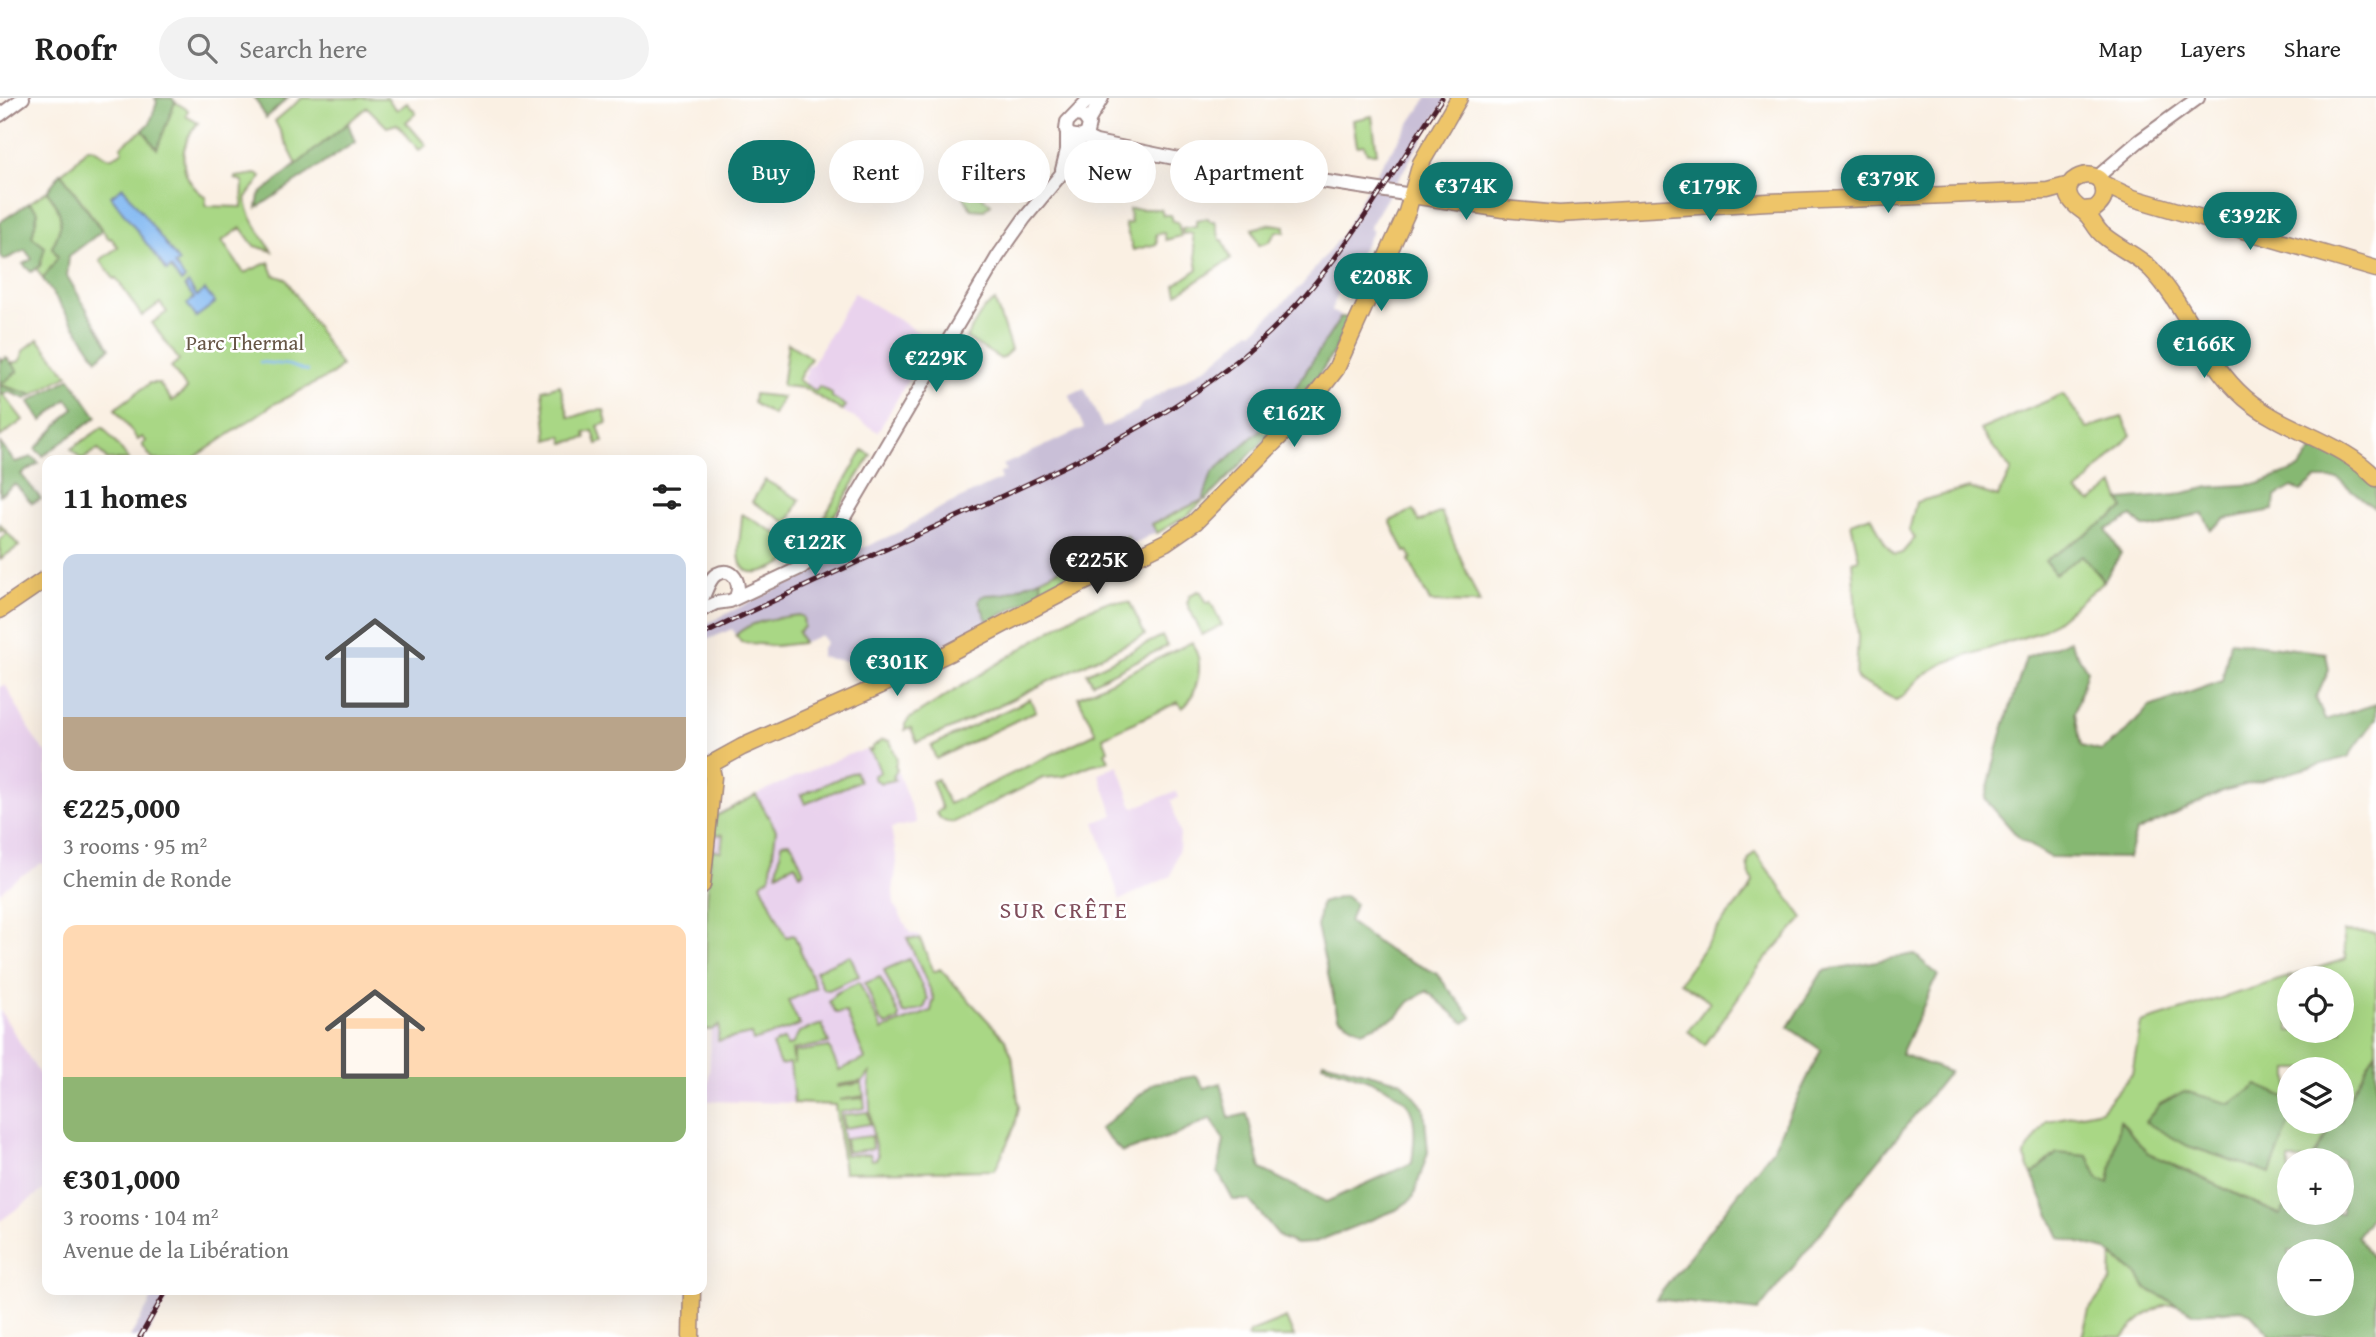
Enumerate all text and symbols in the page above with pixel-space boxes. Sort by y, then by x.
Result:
search box [159,17,649,80]
text: Roofr [35,24,117,72]
icon: search [183,29,221,67]
text: Search here [239,29,368,68]
text: Map [2099,31,2142,66]
text: Layers [2180,31,2246,66]
text: Share [2284,31,2341,66]
chip: Buy [728,140,815,203]
chip: Rent [829,140,924,203]
chip: Filters [938,140,1050,203]
chip: New [1064,140,1156,203]
chip: Apartment [1170,140,1328,203]
pin: €379K [1839,156,1937,215]
text: €379K [1857,161,1919,194]
pin: €374K [1417,162,1515,222]
pin: €179K [1661,164,1759,223]
text: €374K [1435,168,1497,201]
text: €179K [1679,169,1741,202]
pin: €392K [2201,192,2299,252]
text: €392K [2219,198,2281,231]
pin: €208K [1332,254,1430,313]
text: €208K [1350,259,1412,292]
pin: €166K [2155,320,2253,380]
text: €166K [2173,326,2235,359]
park label: Parc Thermal [186,327,304,358]
pin: €229K [887,334,985,394]
text: €229K [905,340,967,373]
pin: €162K [1245,390,1343,449]
text: €162K [1263,395,1325,428]
text: 11 homes [63,475,188,519]
icon: filters [648,478,686,516]
pin: €122K [766,518,864,578]
text: €122K [784,524,846,557]
pin: €225K [1048,536,1146,596]
text: €225K [1066,542,1128,575]
icon: home [312,600,438,726]
pin: €301K [848,638,946,698]
text: €301K [866,644,928,677]
text: €225,000 [63,785,180,829]
text: 3 rooms · 95 m² [63,829,207,862]
text: Chemin de Ronde [63,862,232,895]
district label: SUR CRÊTE [999,892,1129,927]
map controls [2277,966,2354,1316]
button: locate [2277,966,2354,1043]
icon: home [312,971,438,1097]
button: layers [2277,1057,2354,1134]
button: + [2277,1148,2354,1225]
text: €301,000 [63,1156,180,1200]
text: 3 rooms · 104 m² [63,1200,218,1233]
text: Avenue de la Libération [63,1233,289,1266]
button: − [2277,1239,2354,1316]

